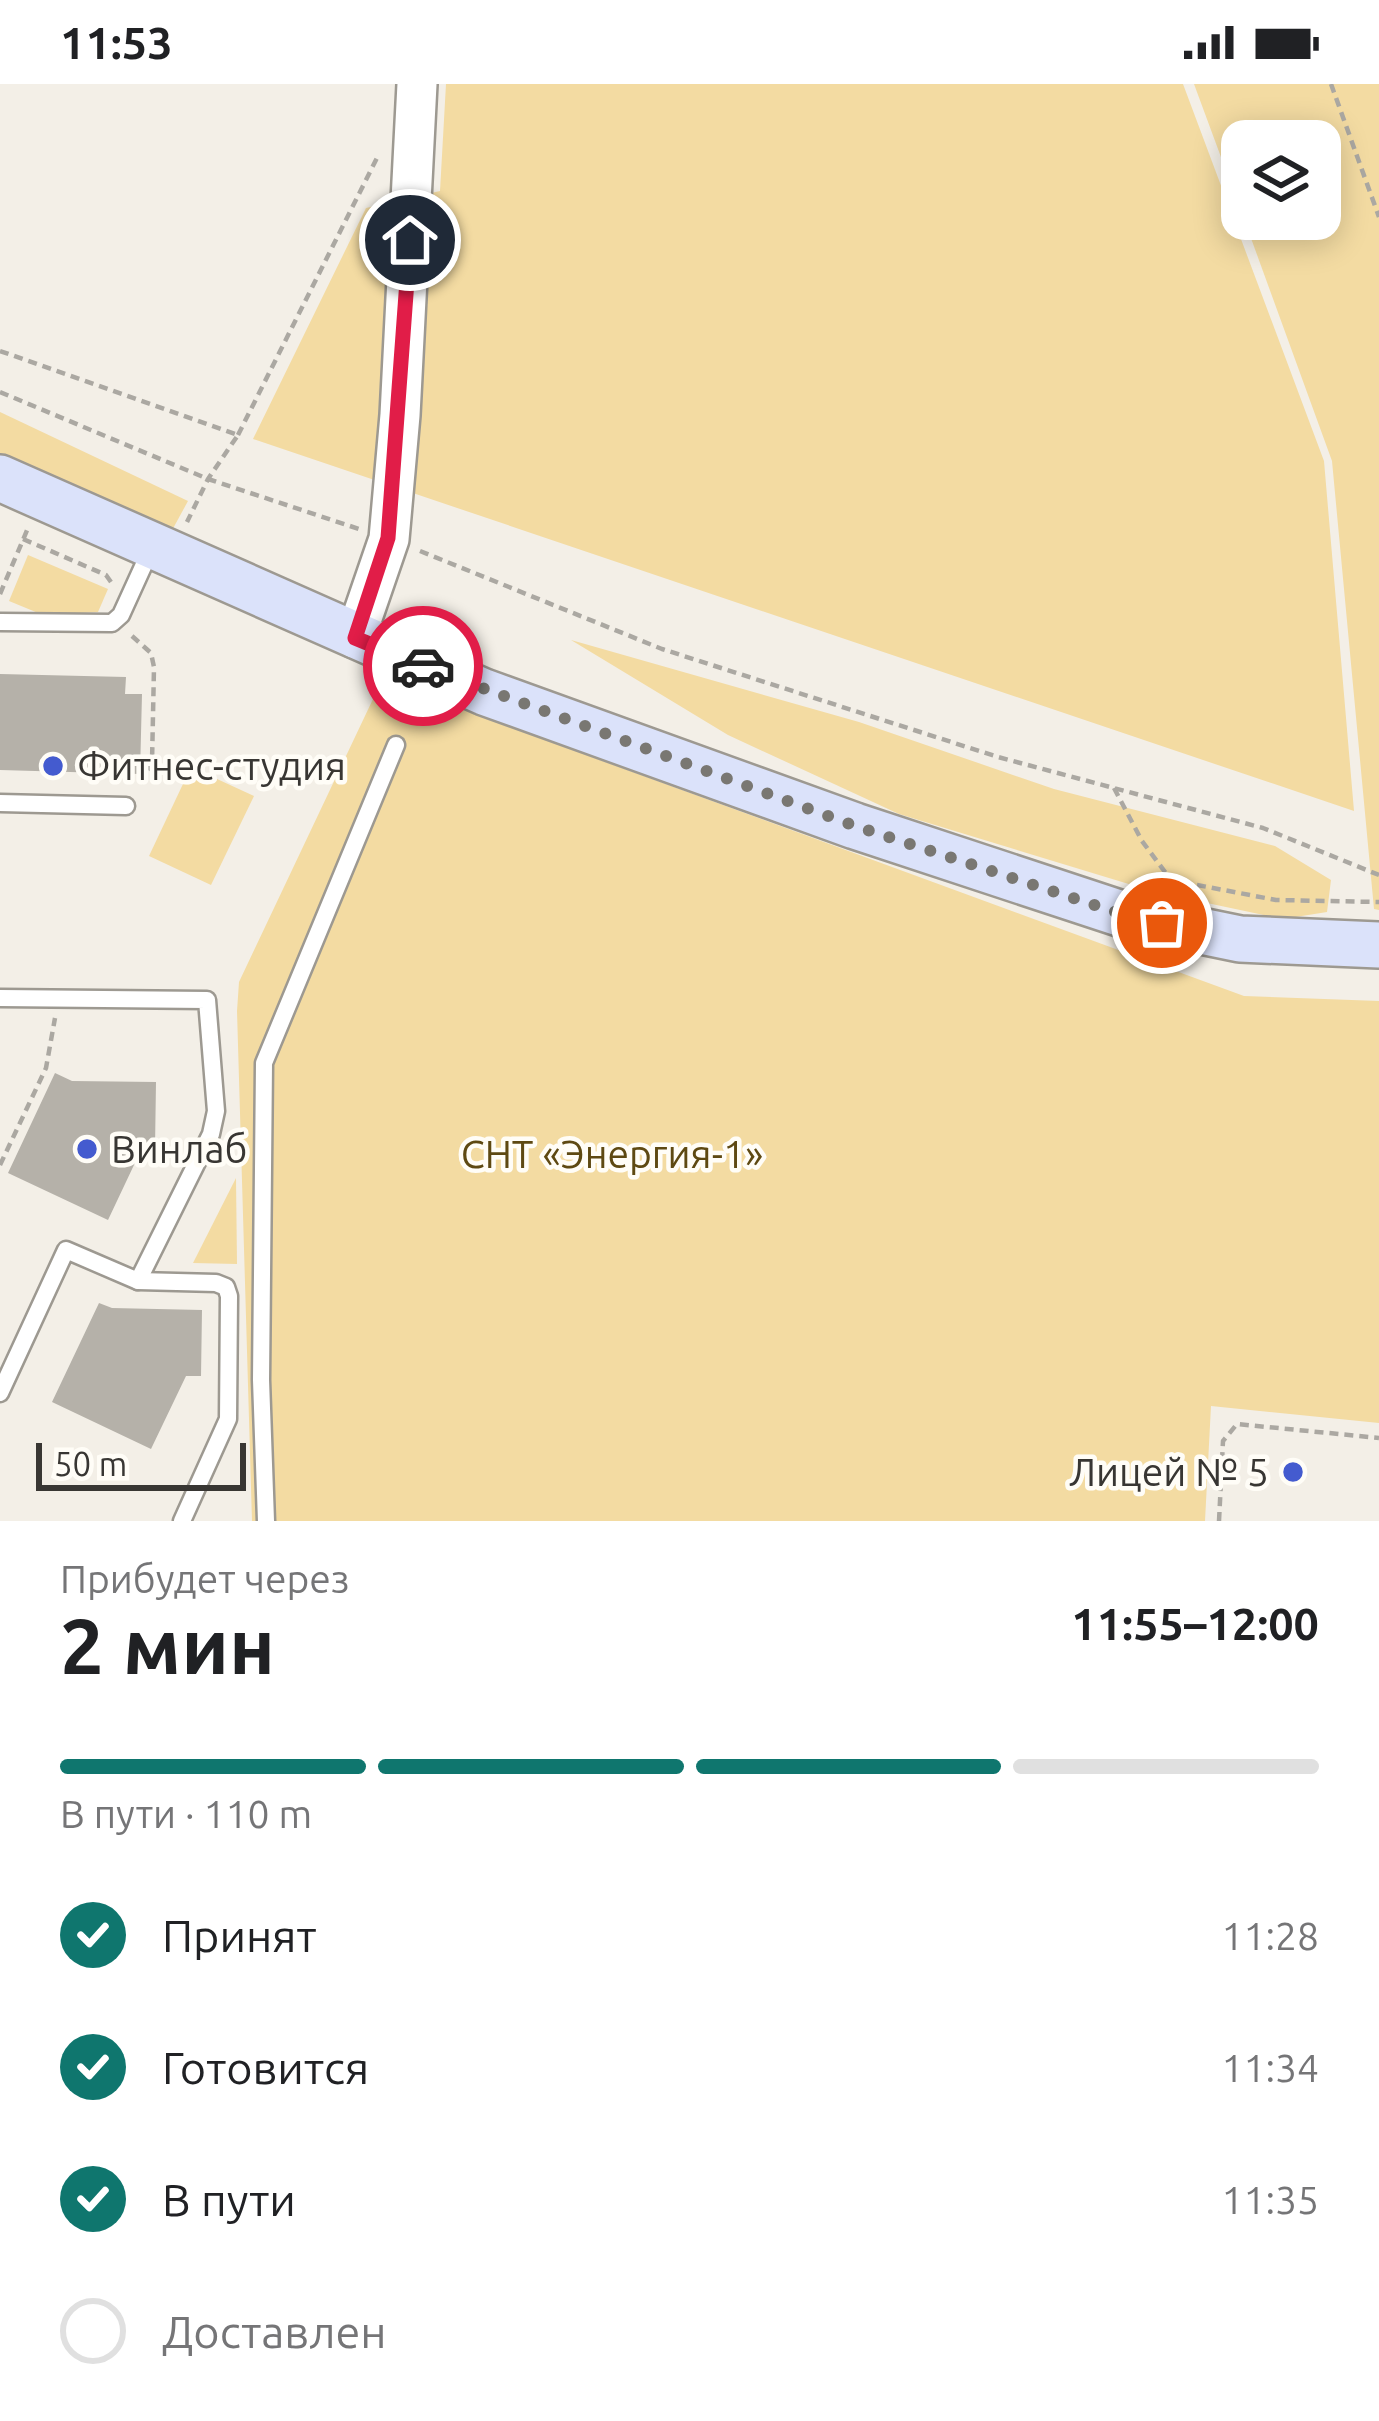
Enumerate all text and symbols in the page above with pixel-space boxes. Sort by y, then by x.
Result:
text: 11:53 [60,17,173,68]
map controls [1221,120,1341,240]
button: layers [1221,120,1341,240]
pin [359,189,461,291]
icon: home [377,207,443,273]
courier [363,606,483,726]
icon: car [390,633,456,699]
place label: Фитнес-студия [77,744,346,787]
marker: Фитнес-студия [40,753,66,779]
pin [1111,872,1213,974]
icon: bag [1129,890,1195,956]
place label: Винлаб [111,1127,247,1170]
park label: СНТ «Энергия-1» [461,1132,763,1175]
marker: Винлаб [74,1136,100,1162]
scale bar [36,1437,246,1490]
text: 50 m [54,1445,127,1482]
place label: Лицей № 5 [1069,1450,1269,1493]
marker: Лицей № 5 [1280,1459,1306,1485]
text: Прибудет через [60,1557,349,1600]
text: 11:55–12:00 [1071,1598,1319,1649]
text: 2 мин [60,1601,275,1689]
text: В пути · 110 m [60,1792,312,1835]
icon: check [60,1902,126,1968]
text: Принят [162,1910,317,1961]
text: 11:28 [1221,1914,1319,1957]
icon: check [60,2034,126,2100]
text: Готовится [162,2042,369,2093]
text: 11:34 [1221,2046,1319,2089]
icon: check [60,2166,126,2232]
text: В пути [162,2174,296,2225]
text: 11:35 [1221,2178,1319,2221]
text: Доставлен [162,2306,387,2357]

